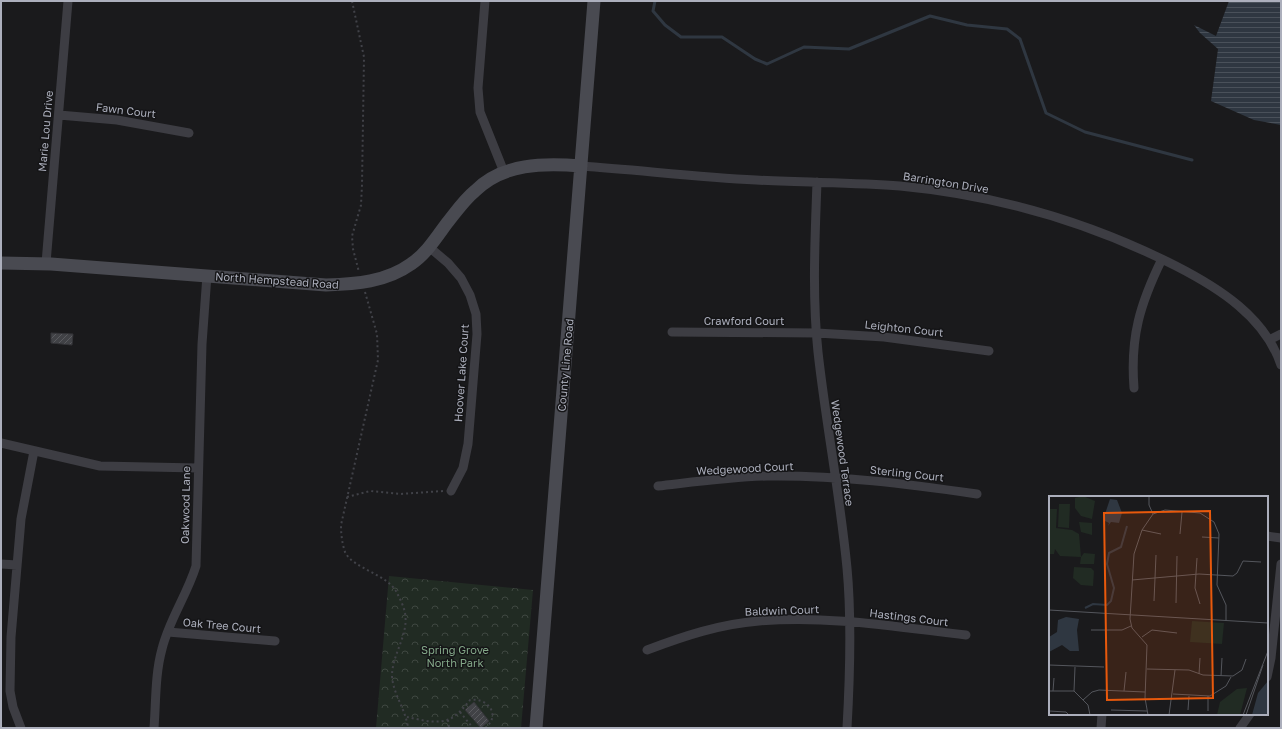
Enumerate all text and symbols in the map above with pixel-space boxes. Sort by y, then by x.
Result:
street label: Marie Lou Drive [35,90,55,172]
street label: Fawn Court [95,100,157,120]
street label: Barrington Drive [902,169,990,195]
street label: North Hempstead Road [215,269,339,291]
street label: Crawford Court [704,314,784,327]
street label: Leighton Court [864,317,944,339]
street label: County Line Road [554,318,576,412]
street label: Hoover Lake Court [451,324,471,422]
street label: Wedgewood Terrace [829,399,857,507]
street label: Wedgewood Court [696,459,794,477]
street label: Sterling Court [869,463,945,483]
street label: Oakwood Lane [178,466,192,544]
inset map [1049,496,1268,715]
street label: Baldwin Court [744,602,820,618]
street label: Hastings Court [869,606,949,628]
street label: Oak Tree Court [182,615,262,635]
park label: Spring Grove North Park [421,643,489,669]

